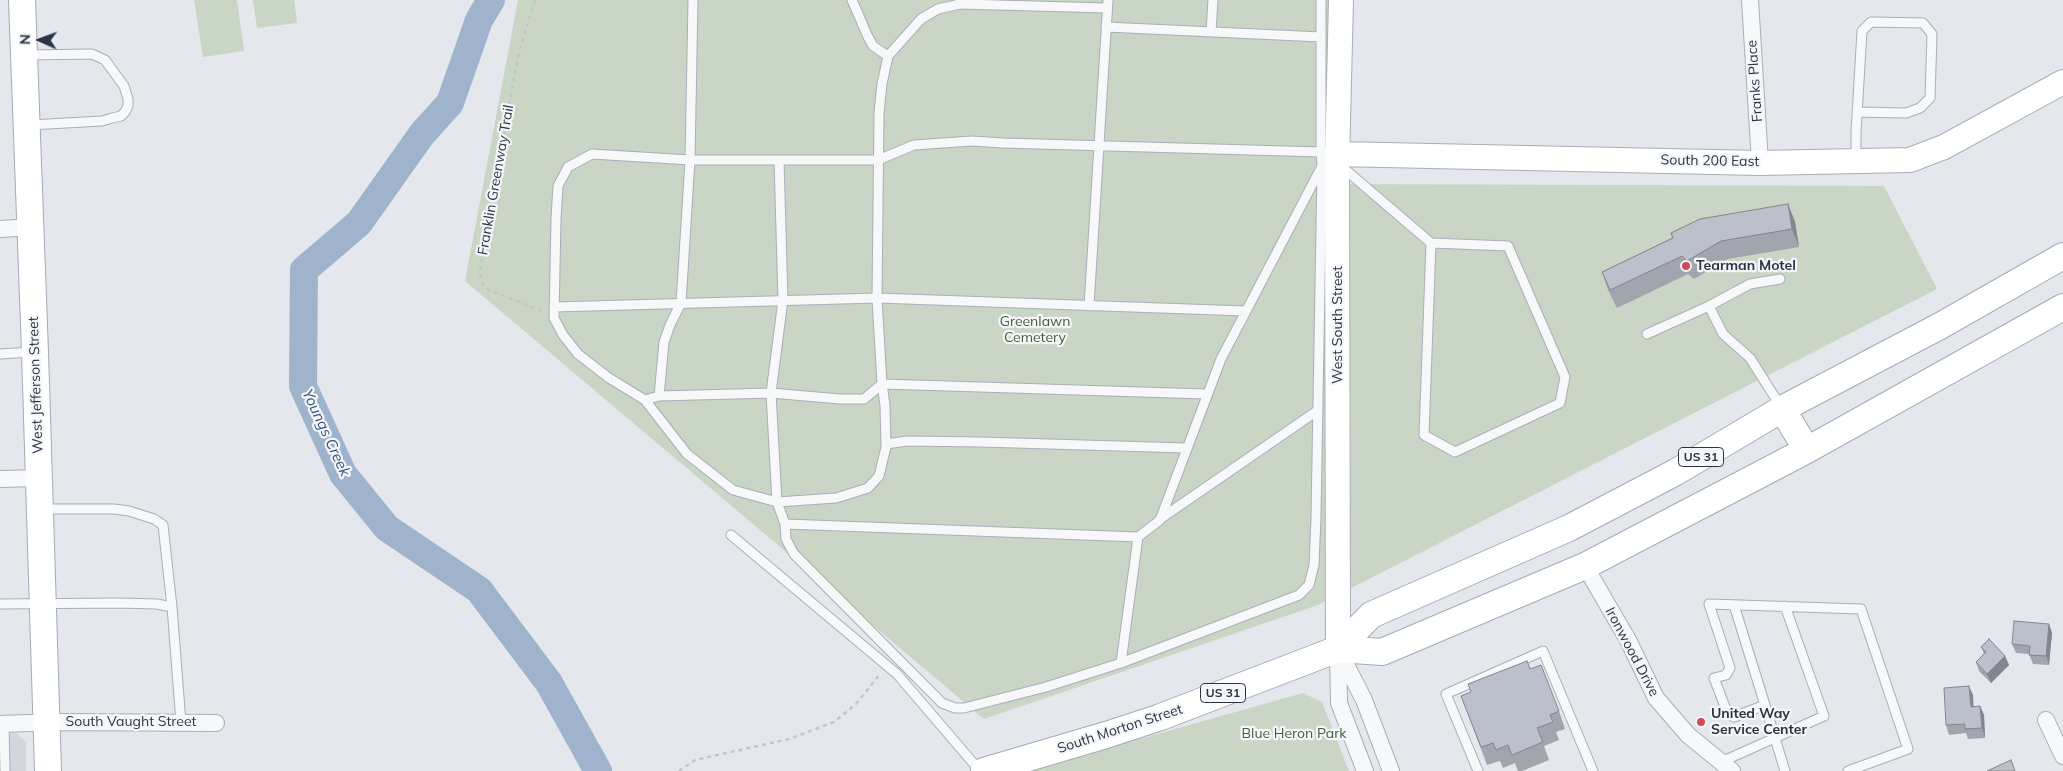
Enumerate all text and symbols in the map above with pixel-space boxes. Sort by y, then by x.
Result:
north arrow [15,15,65,65]
text: N [16,34,34,45]
street label: Franks Place [1744,39,1766,123]
street label: Franklin Greenway Trail [474,103,518,257]
street label: South 200 East [1661,152,1759,170]
place label: Tearman Motel [1696,258,1796,274]
marker: Tearman Motel [1680,260,1692,272]
street label: West South Street [1330,266,1346,384]
park label: Greenlawn Cemetery [1000,314,1070,347]
street label: West Jefferson Street [25,316,47,454]
water label: Youngs Creek [298,387,354,479]
road number: US 31 [1678,448,1724,467]
street label: Ironwood Drive [1601,604,1663,700]
road number: US 31 [1200,684,1246,702]
street label: South Morton Street [1055,701,1185,757]
place label: United Way Service Center [1711,706,1807,739]
street label: South Vaught Street [66,714,196,730]
marker: United Way Service Center [1695,716,1707,728]
park label: Blue Heron Park [1242,726,1346,742]

